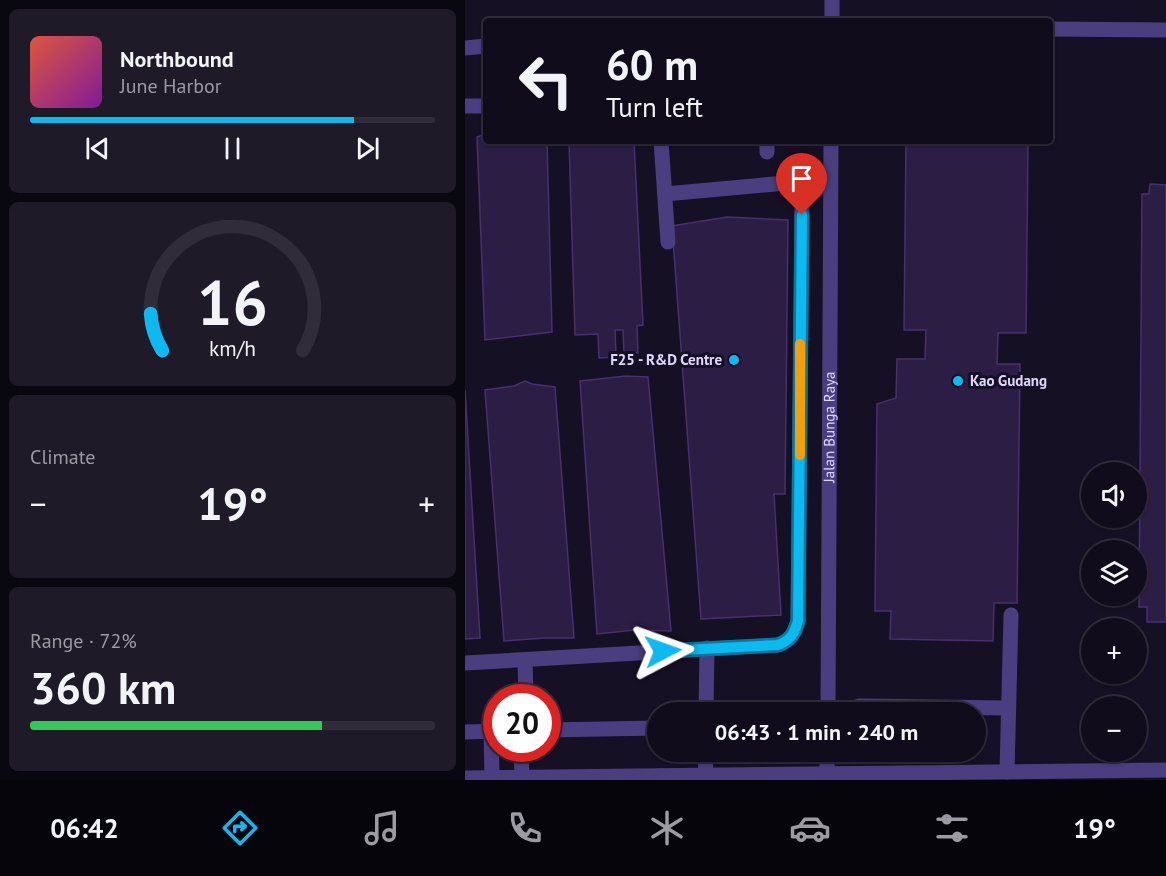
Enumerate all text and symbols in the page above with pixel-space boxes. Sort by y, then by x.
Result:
text: 60 m [606,37,698,92]
icon: left [507,42,585,120]
text: Northbound [120,45,234,73]
text: June Harbor [120,73,222,99]
text: Turn left [606,90,703,124]
icon: previous [81,132,114,165]
icon: pause [216,132,249,165]
icon: next [351,132,384,165]
pin [776,153,827,215]
icon: arrive [785,162,818,195]
text: 16 [197,261,268,342]
text: km/h [209,334,256,362]
place label: F25 - R&D Centre [610,350,722,369]
marker: F25 - R&D Centre [727,353,741,367]
street label: Jalan Bunga Raya [819,371,839,484]
place label: Kao Gudang [970,371,1047,390]
marker: Kao Gudang [951,374,965,388]
text: Climate [30,444,96,470]
map controls [1081,462,1147,762]
button: sound [1081,462,1147,528]
text: 19° [197,474,268,532]
text: − [30,482,47,525]
text: + [418,482,435,525]
button: layers [1081,540,1147,606]
button: + [1081,618,1147,684]
position arrow [631,619,695,683]
text: Range · 72% [30,628,137,654]
text: 360 km [30,658,176,716]
speed limit sign: 20 [483,684,561,762]
button: − [1081,696,1147,762]
text: 06:43 · 1 min · 240 m [715,718,918,746]
icon: directions [219,807,261,849]
icon: music [361,807,403,849]
icon: phone [504,807,546,849]
icon: climate [646,807,688,849]
icon: car [789,807,831,849]
icon: filters [931,807,973,849]
text: 06:42 [50,811,119,845]
text: 19° [1073,811,1116,845]

